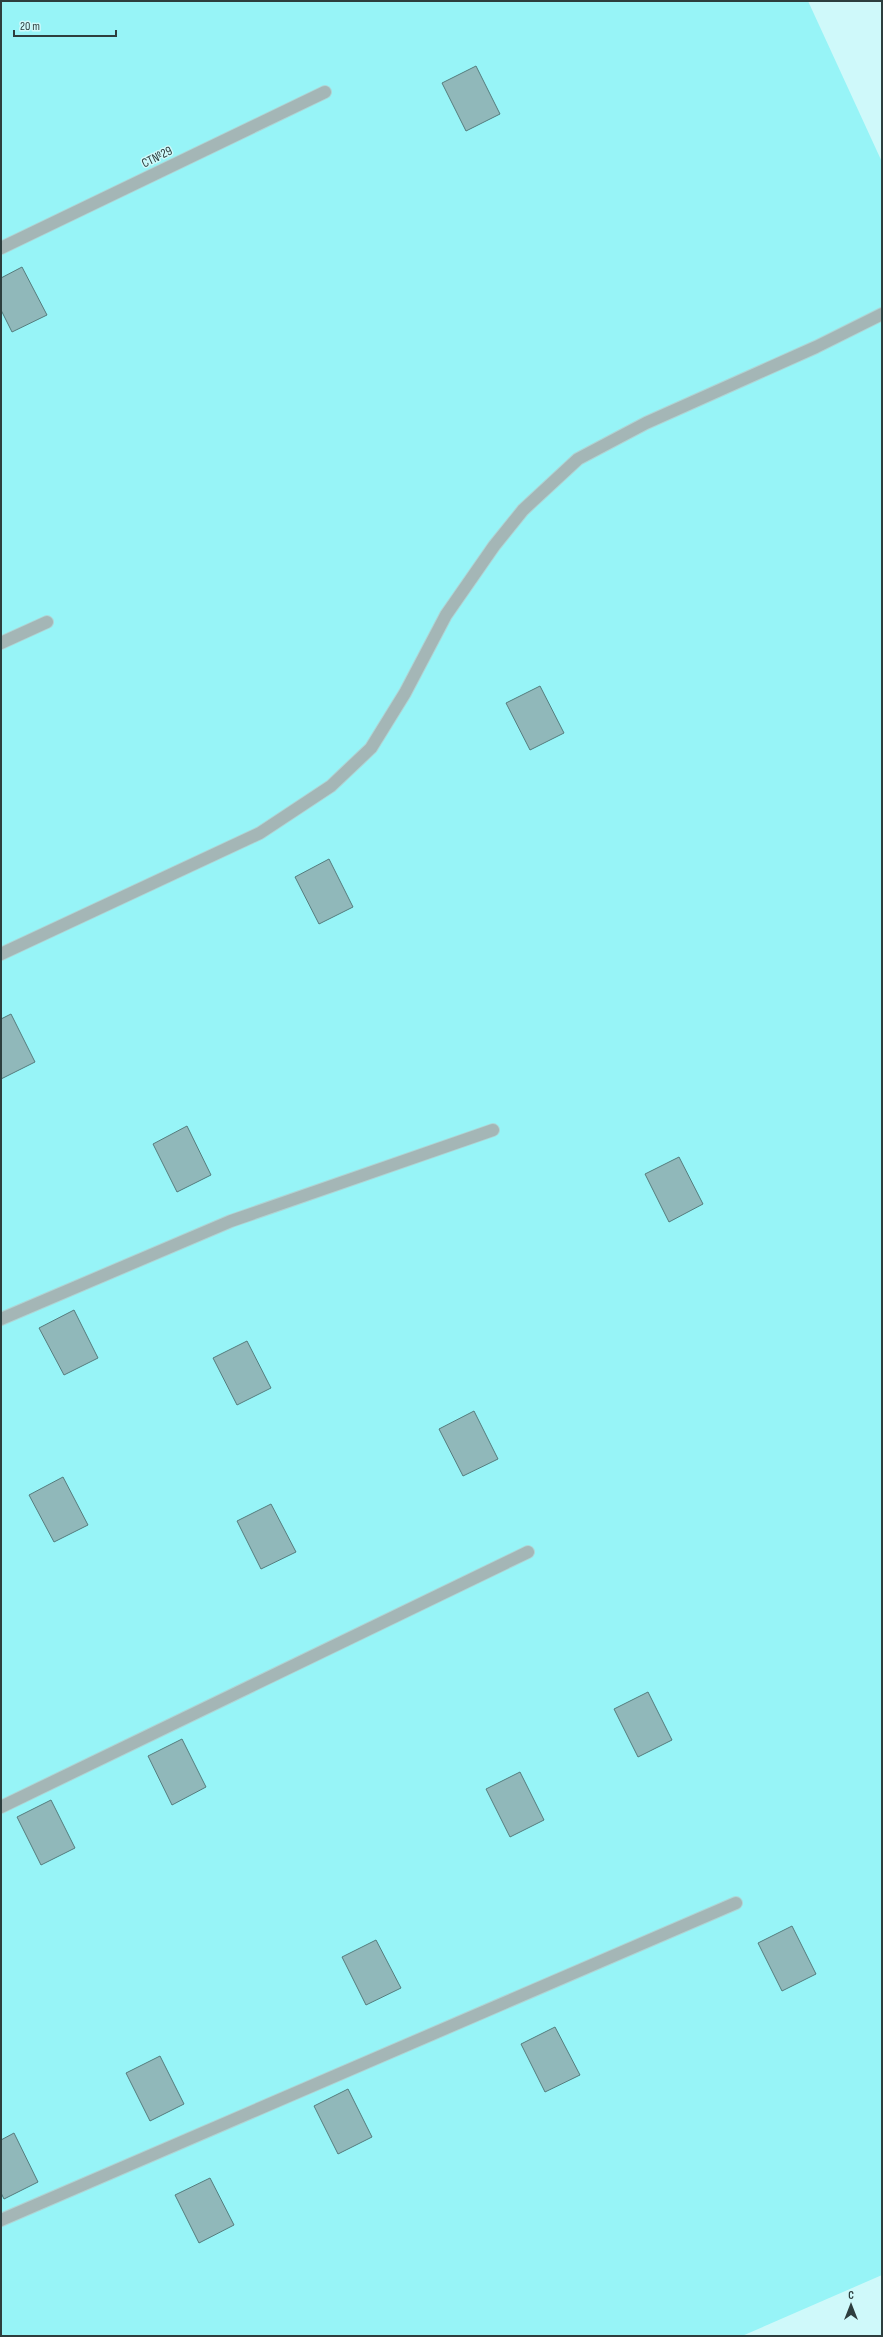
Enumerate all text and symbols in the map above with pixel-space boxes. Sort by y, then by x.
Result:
scale bar [14,12,116,38]
text: 20 m [20,19,40,34]
street label: СТ№29 [139,143,175,171]
north arrow [831,2285,871,2325]
text: С [848,2289,854,2302]

